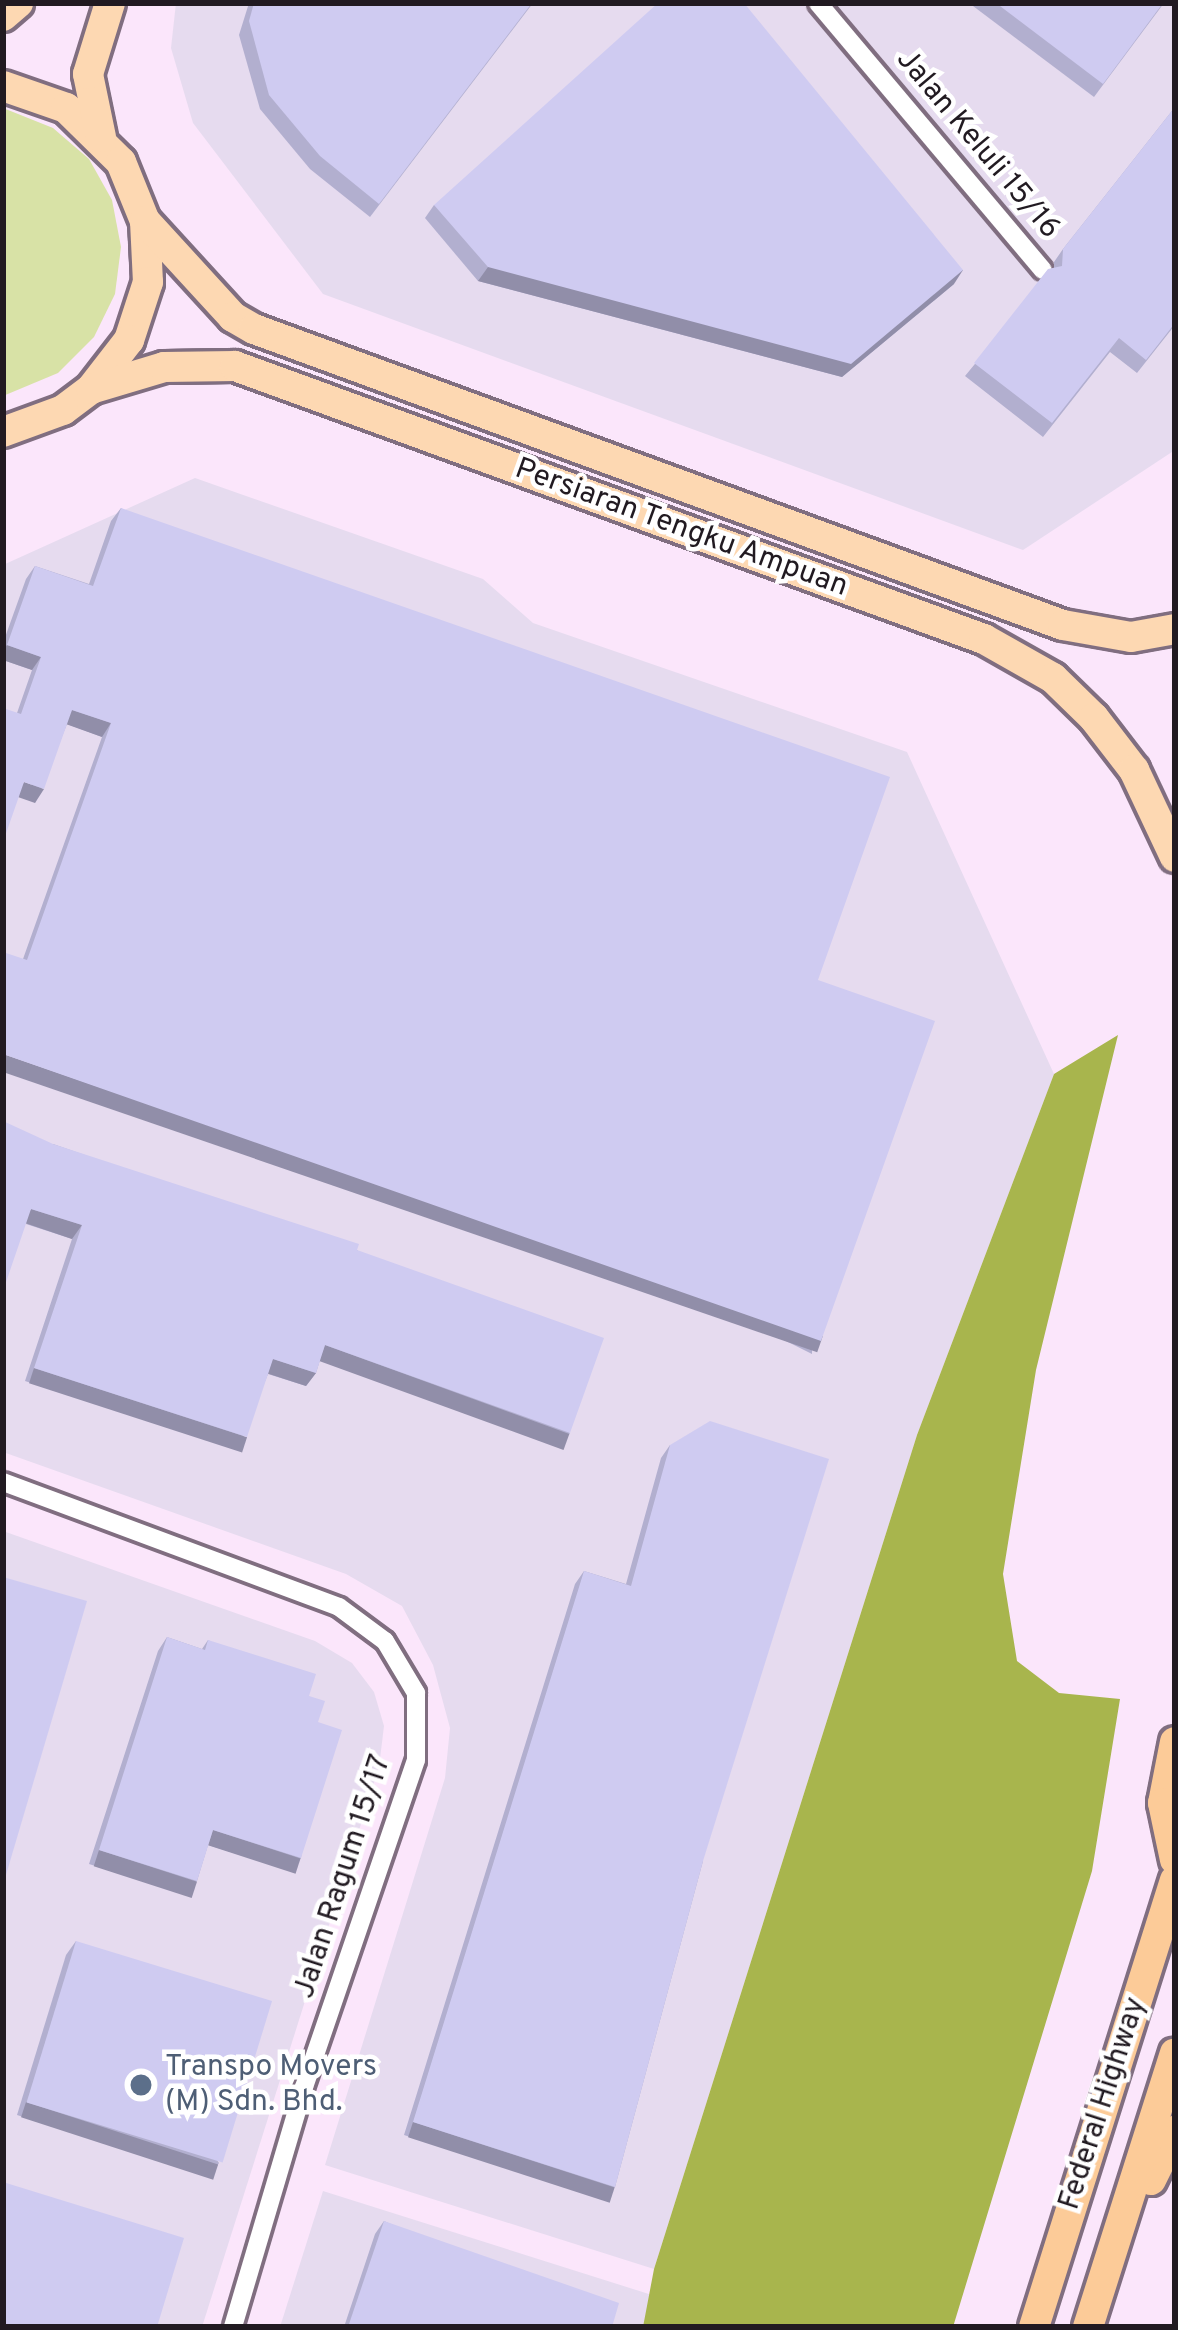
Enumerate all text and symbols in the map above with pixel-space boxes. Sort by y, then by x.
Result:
street label: Jalan Keluli 15/16 [887,43,1067,247]
street label: Persiaran Tengku Ampuan [509,452,853,606]
street label: Jalan Ragum 15/17 [288,1751,400,2003]
street label: Federal Highway [1053,1993,1155,2215]
place label: Transpo Movers (M) Sdn. Bhd. [165,2050,377,2120]
marker: Transpo Movers (M) Sdn. Bhd. [128,2072,154,2098]

